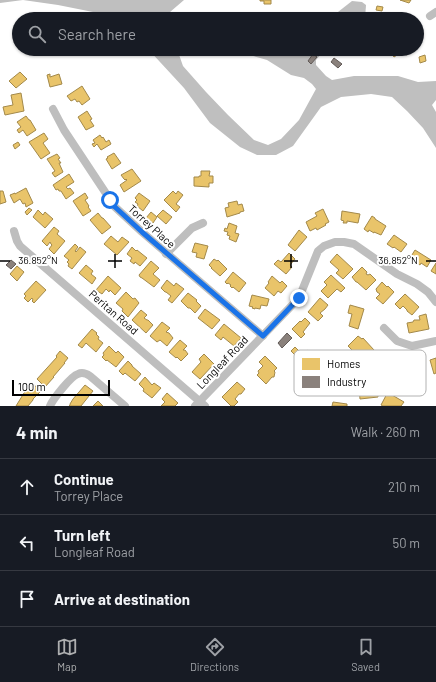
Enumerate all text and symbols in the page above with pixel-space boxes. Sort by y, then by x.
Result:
search box [12,12,424,56]
icon: search [26,23,48,45]
text: Search here [58,25,136,43]
route start [101,191,119,209]
street label: Torrey Place [126,202,178,251]
text: 36.852°N [18,254,58,266]
text: 36.852°N [378,254,418,266]
street label: Peritan Road [87,287,141,337]
route end [290,289,308,307]
street label: Longleaf Road [194,333,250,391]
legend [294,350,426,396]
text: Homes [327,357,360,370]
text: Industry [327,375,366,388]
scale bar [12,378,110,397]
text: 100 m [18,380,46,393]
text: 4 min [16,422,58,442]
text: Walk · 260 m [351,424,420,440]
text: Continue [54,470,114,488]
icon: ahead [16,476,38,498]
text: 210 m [388,479,420,495]
text: Torrey Place [54,488,123,504]
text: Turn left [54,526,110,544]
icon: left [16,532,38,554]
text: 50 m [393,535,420,551]
text: Longleaf Road [54,544,135,560]
icon: arrive [16,588,38,610]
text: Arrive at destination [54,590,190,608]
tab: Map [56,636,78,673]
tab: Directions [190,636,239,673]
tab: Saved [351,636,380,673]

